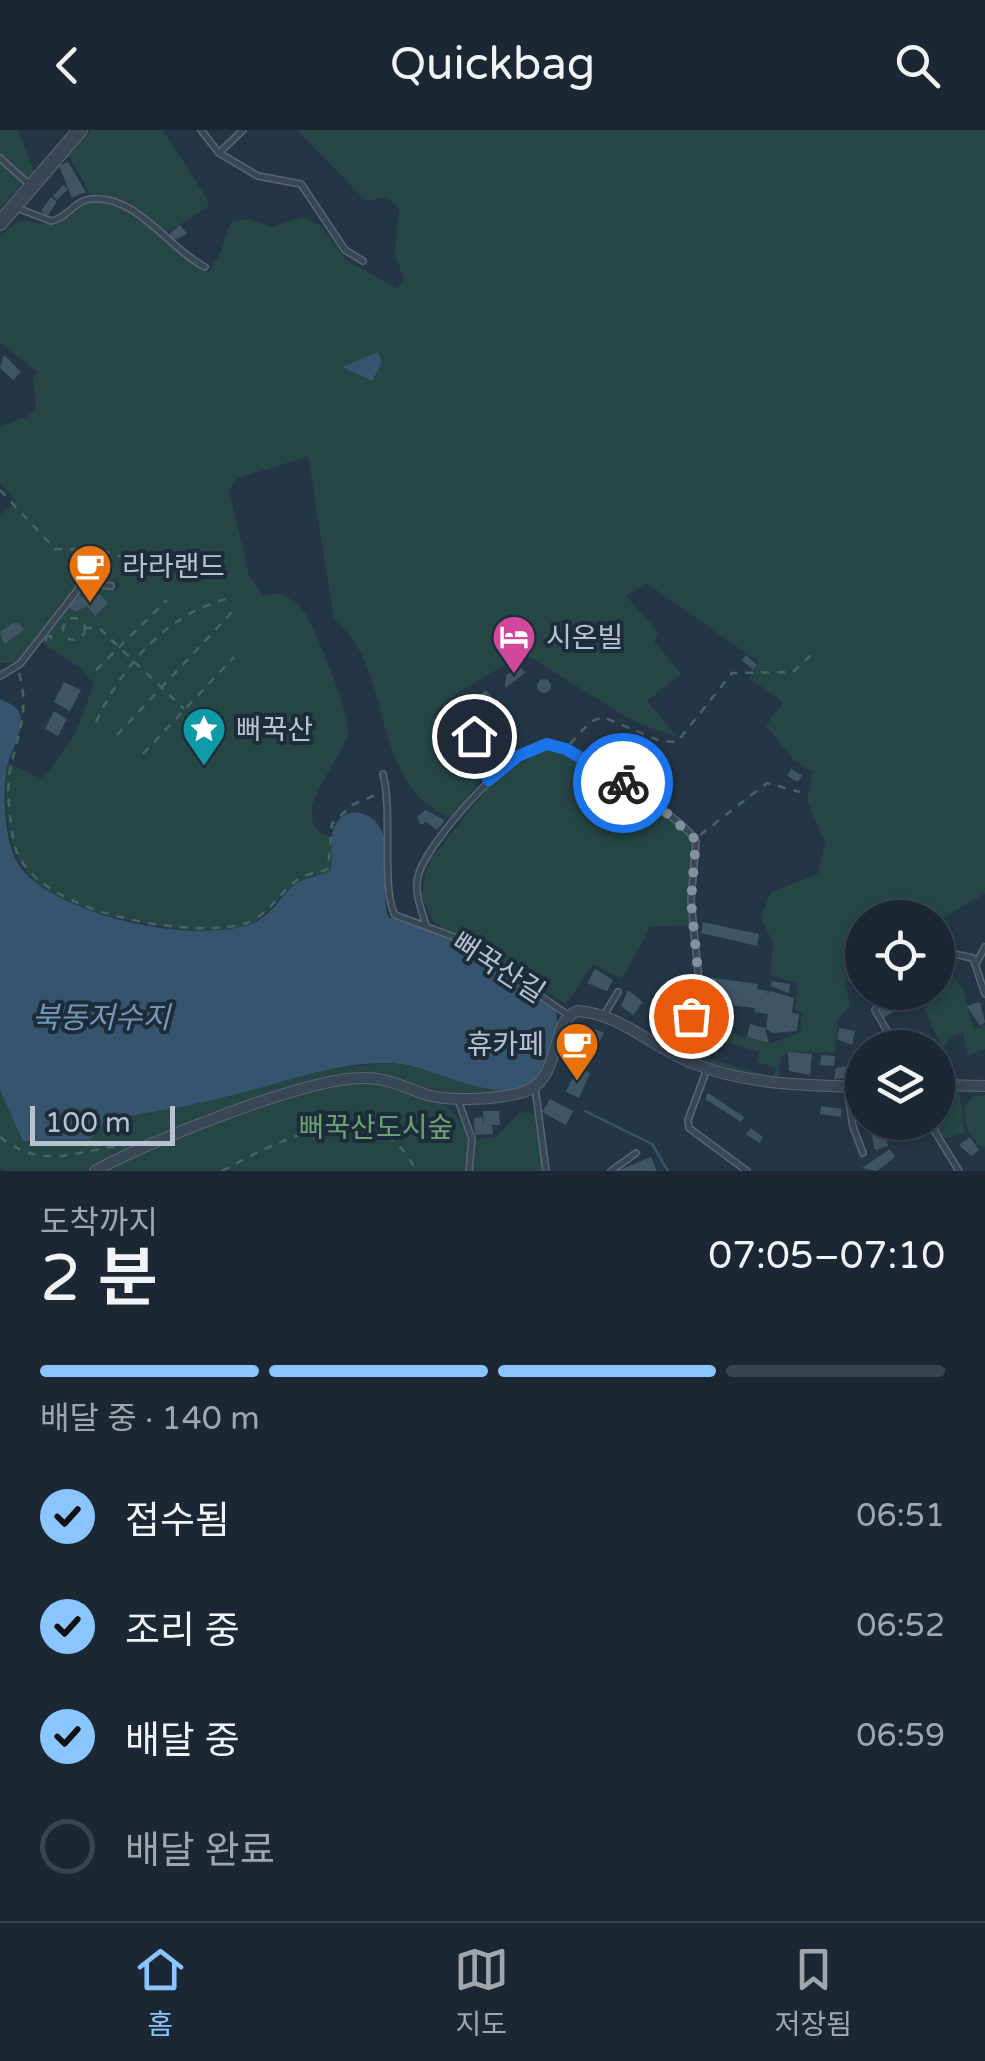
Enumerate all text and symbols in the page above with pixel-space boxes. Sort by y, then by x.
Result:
icon: back [40,38,95,93]
text: Quickbag [390,38,595,92]
icon: search [890,38,945,93]
cafe icon: 라라랜드 [67,543,113,604]
place label: 라라랜드 [122,550,225,584]
hotel icon: 시온빌 [491,614,537,675]
place label: 시온빌 [546,621,623,655]
pin [432,694,517,779]
place icon: 뻐꾹산 [181,706,227,767]
icon: home [447,709,502,764]
place label: 뻐꾹산 [236,713,313,747]
courier [573,733,673,833]
icon: bike [596,756,651,811]
map controls [845,900,955,1140]
button: locate [845,900,955,1010]
street label: 뻐꾹산길 [446,926,551,1010]
pin [649,974,734,1059]
icon: bag [664,989,719,1044]
water label: 북동저수지 [32,1000,172,1037]
cafe icon: 휴카페 [554,1021,600,1082]
place label: 휴카페 [467,1028,544,1062]
button: layers [845,1030,955,1140]
scale bar [30,1101,175,1146]
text: 100 m [45,1106,131,1140]
park label: 뻐꾹산도시숲 [299,1111,453,1145]
text: 도착까지 [40,1204,158,1242]
text: 07:05–07:10 [708,1233,945,1279]
text: 2 분 [40,1240,158,1319]
text: 배달 중 · 140 m [40,1400,260,1438]
icon: check [40,1489,95,1544]
text: 06:51 [856,1497,945,1535]
text: 접수됨 [125,1498,230,1544]
icon: check [40,1599,95,1654]
text: 06:52 [856,1607,945,1645]
text: 조리 중 [125,1608,240,1654]
icon: check [40,1709,95,1764]
text: 06:59 [856,1717,945,1755]
text: 배달 중 [125,1718,240,1764]
text: 배달 완료 [125,1828,275,1874]
tab: 홈 [133,1942,188,2042]
tab: 지도 [454,1942,509,2042]
tab: 저장됨 [775,1942,852,2042]

